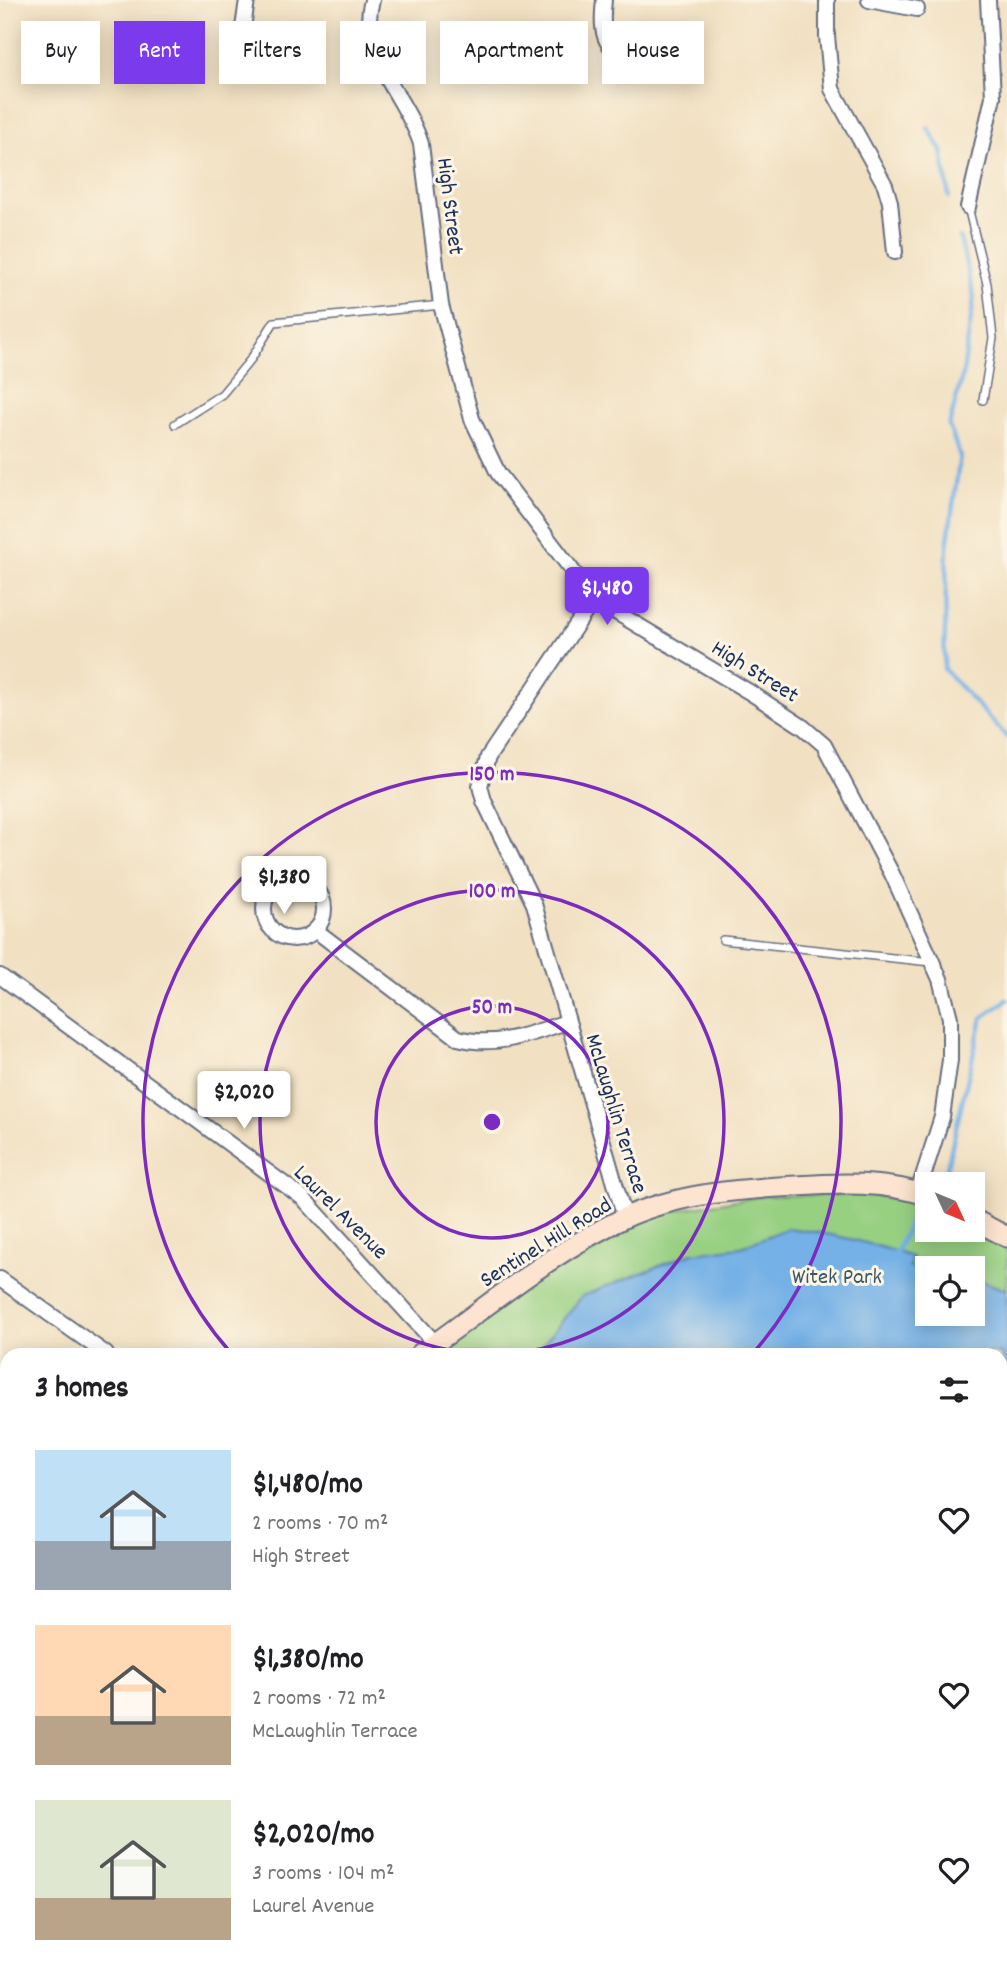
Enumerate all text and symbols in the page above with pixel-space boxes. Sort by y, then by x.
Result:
chip: Buy [21,21,100,84]
chip: Rent [114,21,205,84]
chip: Filters [219,21,326,84]
chip: New [340,21,426,84]
chip: Apartment [440,21,588,84]
chip: House [602,21,704,84]
street label: High Street [426,156,471,257]
pin: $1,480 [550,568,664,627]
text: $1,480 [581,573,633,606]
street label: High Street [704,633,804,713]
text: 150 m [469,761,515,791]
pin: $1,380 [227,856,341,916]
text: $1,380 [257,862,311,895]
text: 100 m [469,878,515,908]
text: 50 m [472,994,512,1024]
street label: McLaughlin Terrace [575,1030,655,1198]
pin: $2,020 [187,1072,301,1131]
text: $2,020 [213,1077,275,1110]
centre of rings [480,1110,504,1134]
street label: Laurel Avenue [285,1159,394,1268]
north arrow [915,1172,985,1242]
map controls [915,1172,985,1326]
street label: Sentinel Hill Road [474,1190,619,1298]
button: locate [915,1256,985,1326]
park label: Witek Park [792,1262,882,1295]
text: 3 homes [35,1369,129,1412]
icon: filters [935,1371,973,1409]
text: $1,480/mo [252,1465,363,1508]
icon: home [91,1478,175,1562]
icon: heart [935,1501,973,1539]
text: 2 rooms · 70 m² [252,1508,388,1541]
text: High Street [252,1541,350,1574]
text: $1,380/mo [252,1640,364,1683]
icon: home [91,1653,175,1737]
icon: heart [935,1676,973,1714]
text: 2 rooms · 72 m² [252,1683,386,1716]
text: McLaughlin Terrace [252,1716,418,1749]
text: $2,020/mo [252,1815,374,1858]
icon: home [91,1828,175,1912]
icon: heart [935,1851,973,1889]
text: 3 rooms · 104 m² [252,1858,394,1891]
text: Laurel Avenue [252,1891,374,1924]

